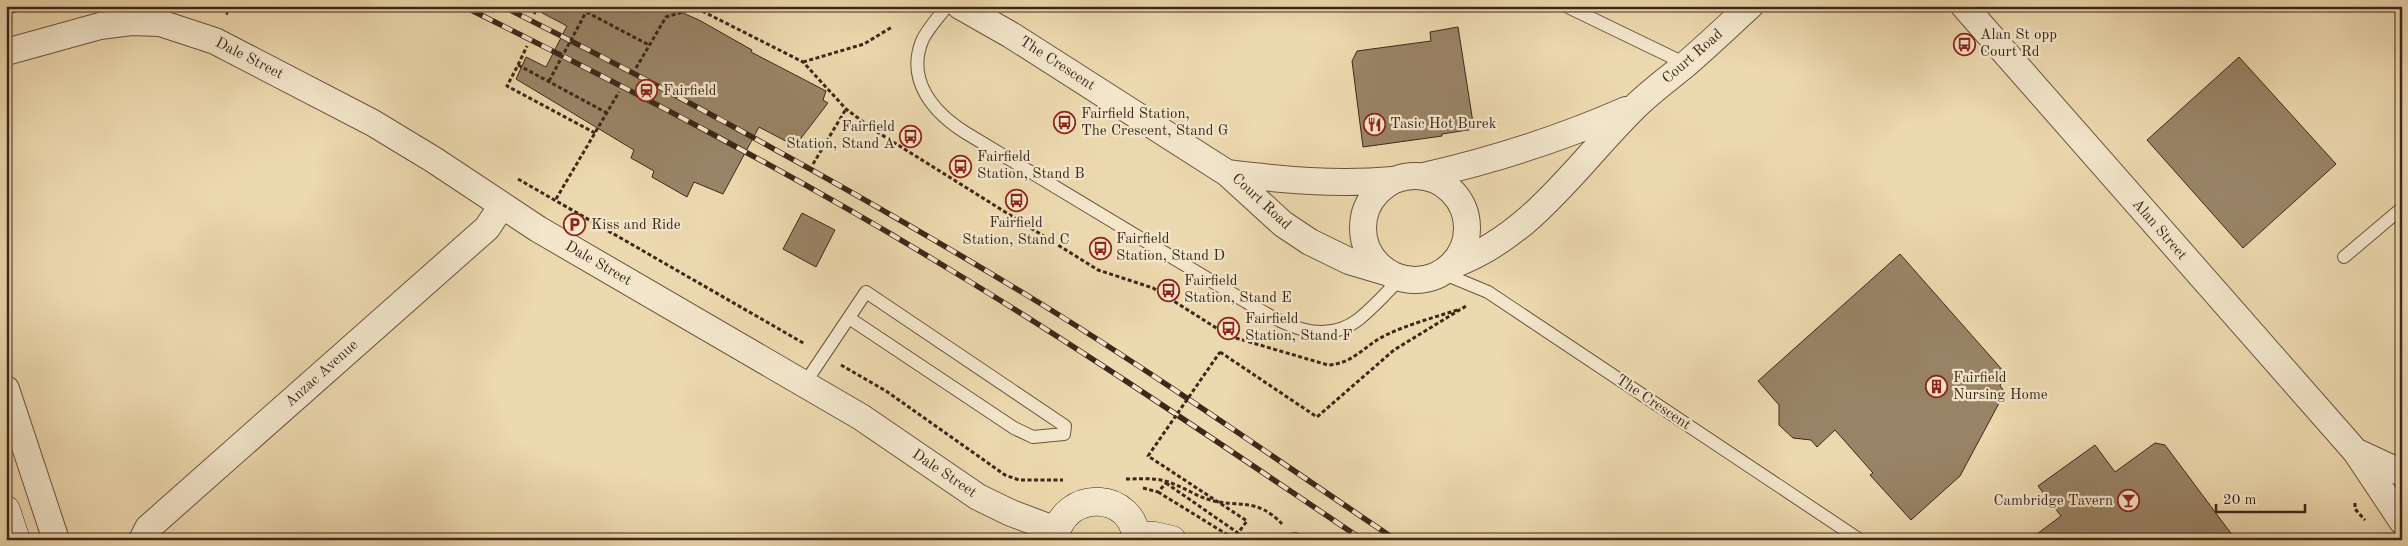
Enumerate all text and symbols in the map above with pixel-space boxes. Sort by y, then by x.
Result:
street label: Court Road [1660,27,1726,87]
place label: Alan St opp Court Rd [1980,28,2057,60]
bus stop icon: Alan St opp Court Rd [1952,32,1976,56]
street label: The Crescent [1017,34,1097,94]
street label: Dale Street [213,36,285,82]
station icon: Fairfield [635,79,659,103]
place label: Fairfield [663,84,717,99]
place label: Fairfield Station, The Crescent, Stand G [1081,107,1229,139]
bus stop icon: Fairfield Station, The Crescent, Stand G [1053,111,1077,135]
restaurant icon: Tasic Hot Burek [1362,112,1386,136]
place label: Tasic Hot Burek [1390,117,1497,132]
place label: Fairfield Station, Stand A [786,120,896,152]
bus stop icon: Fairfield Station, Stand A [899,124,923,148]
place label: Fairfield Station, Stand B [977,150,1085,182]
bus stop icon: Fairfield Station, Stand B [949,154,973,178]
street label: Court Road [1229,171,1293,233]
bus stop icon: Fairfield Station, Stand C [1004,188,1028,212]
street label: Alan Street [2129,197,2189,263]
parking icon: Kiss and Ride [563,213,587,237]
place label: Fairfield Station, Stand C [962,216,1070,248]
place label: Kiss and Ride [591,218,681,233]
place label: Fairfield Station, Stand D [1116,232,1225,264]
bus stop icon: Fairfield Station, Stand D [1088,236,1112,260]
street label: Dale Street [562,239,634,289]
place label: Fairfield Station, Stand E [1184,274,1292,306]
bus stop icon: Fairfield Station, Stand E [1156,278,1180,302]
place label: Fairfield Station, Stand F [1245,312,1352,344]
bus stop icon: Fairfield Station, Stand F [1217,316,1241,340]
street label: Anzac Avenue [283,338,361,410]
place label: Fairfield Nursing Home [1953,371,2048,403]
street label: The Crescent [1613,373,1693,433]
building icon: Fairfield Nursing Home [1925,375,1949,399]
street label: Dale Street [909,447,979,501]
scale bar [2216,481,2304,513]
bar icon: Cambridge Tavern [2117,489,2141,513]
text: 20 m [2223,493,2257,508]
place label: Cambridge Tavern [1993,494,2113,509]

